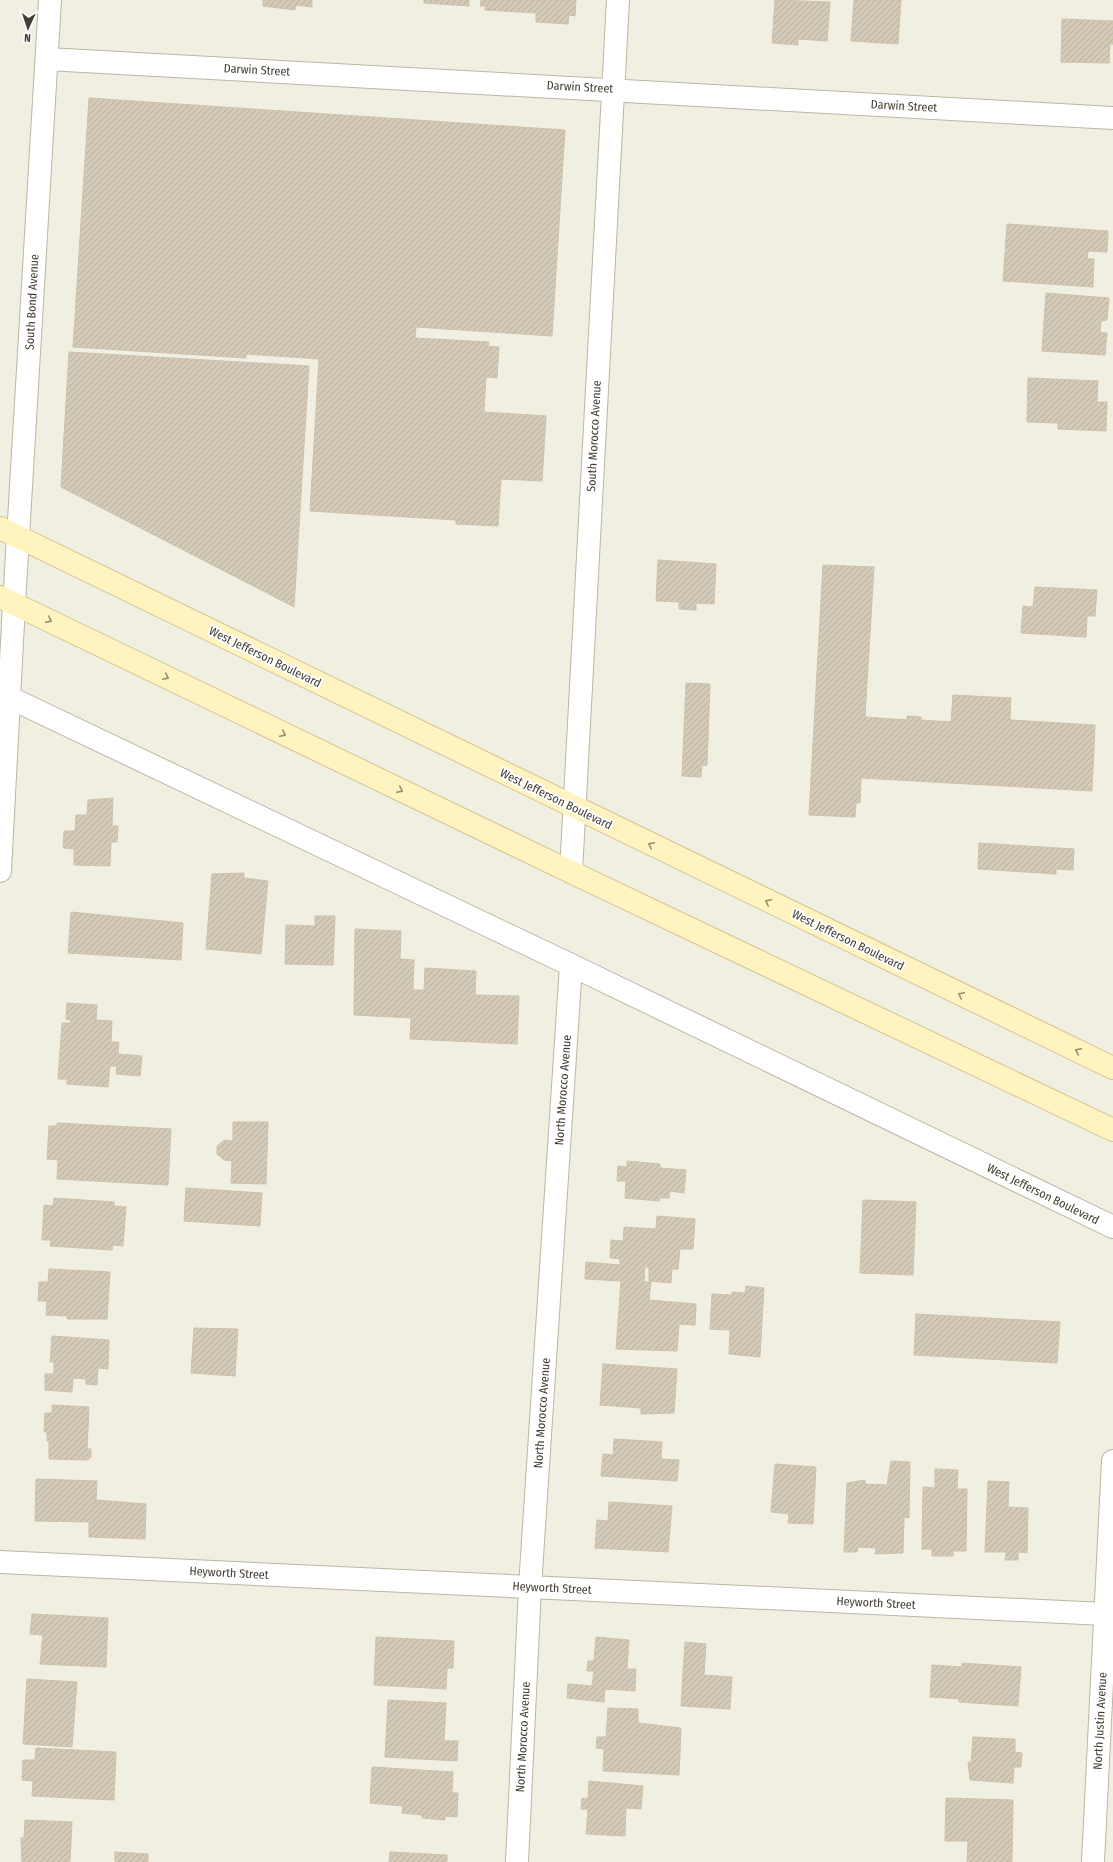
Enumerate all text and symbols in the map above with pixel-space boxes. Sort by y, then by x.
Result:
north arrow [8,8,48,48]
text: N [24,31,31,44]
street label: Darwin Street [223,61,291,79]
street label: Darwin Street [546,78,614,96]
street label: Darwin Street [870,97,938,115]
street label: South Bond Avenue [22,254,42,350]
street label: South Morocco Avenue [584,380,604,492]
one-way arrow [44,616,52,623]
street label: West Jefferson Boulevard [207,624,323,690]
one-way arrow [161,672,169,680]
one-way arrow [279,729,286,736]
street label: West Jefferson Boulevard [498,766,614,832]
one-way arrow [396,785,403,793]
one-way arrow [648,842,656,850]
one-way arrow [765,899,773,906]
street label: West Jefferson Boulevard [790,907,906,973]
one-way arrow [958,992,965,1000]
street label: North Morocco Avenue [552,1034,574,1146]
one-way arrow [1075,1049,1082,1056]
street label: West Jefferson Boulevard [985,1161,1101,1227]
street label: North Morocco Avenue [531,1357,553,1469]
street label: Heyworth Street [189,1564,269,1582]
street label: Heyworth Street [512,1579,592,1597]
street label: Heyworth Street [836,1594,916,1612]
street label: North Justin Avenue [1090,1672,1110,1770]
street label: North Morocco Avenue [513,1681,533,1793]

